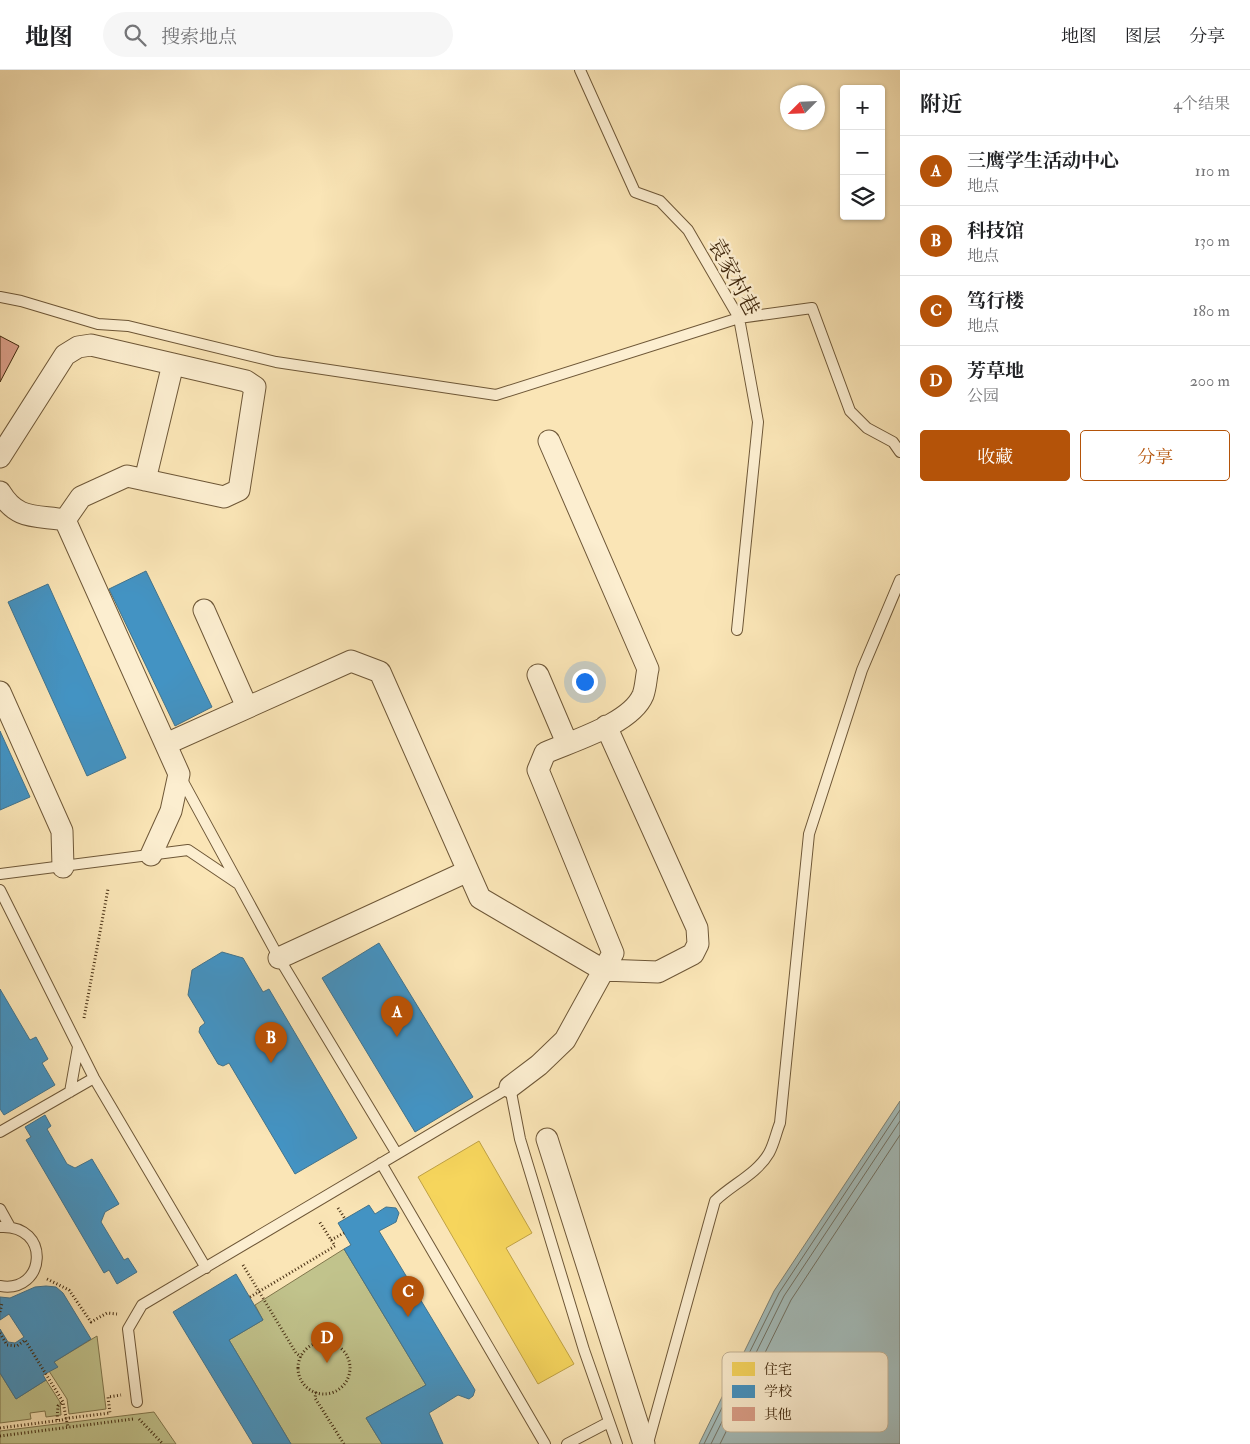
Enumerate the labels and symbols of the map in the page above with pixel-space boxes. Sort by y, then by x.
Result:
north arrow [780,85,825,130]
street label: 袁家村巷 [702,234,765,321]
your location [572,669,598,695]
pin: A [381,996,413,1037]
pin: B [255,1022,287,1063]
pin: C [392,1276,424,1317]
pin: D [311,1322,343,1363]
legend [722,1352,888,1432]
text: 住宅 [764,1361,792,1378]
text: 学校 [764,1383,792,1400]
text: 其他 [764,1406,792,1423]

